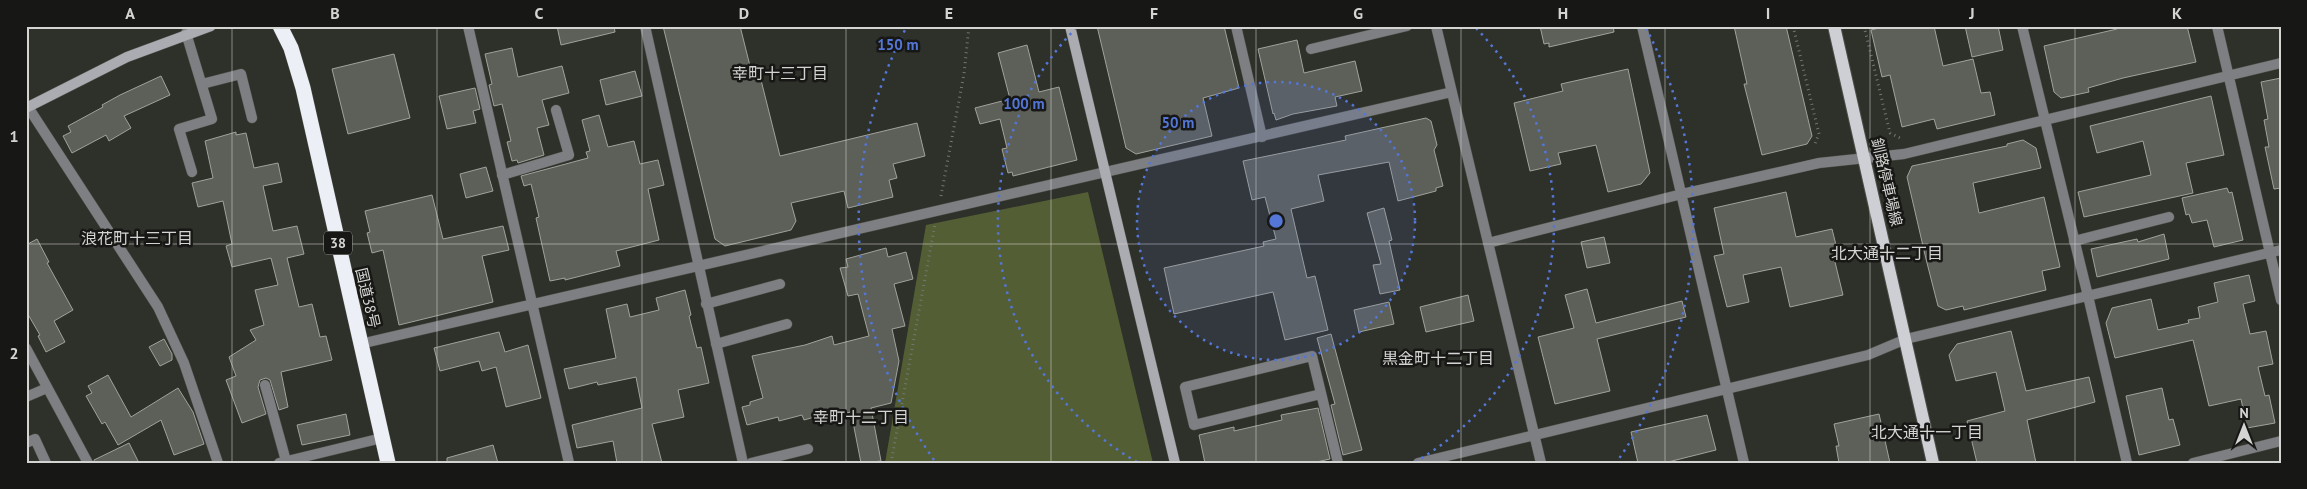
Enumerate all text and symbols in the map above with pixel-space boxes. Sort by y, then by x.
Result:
text: A [125,3,135,23]
text: B [330,3,340,23]
text: C [535,3,544,23]
text: D [739,3,749,23]
text: E [945,3,953,23]
text: F [1150,3,1158,23]
text: G [1353,3,1363,23]
text: H [1558,3,1568,23]
text: I [1766,3,1770,23]
text: J [1968,3,1975,23]
text: K [2172,3,2182,23]
text: 150 m [877,35,919,54]
district label: 幸町十三丁目 [732,63,828,83]
text: 100 m [1003,94,1045,113]
text: 50 m [1162,113,1194,132]
text: 1 [9,126,19,146]
street label: 釧路停車場線 [1868,136,1906,228]
centre of rings [1267,212,1285,230]
district label: 浪花町十三丁目 [81,228,193,248]
road number: 38 [324,232,352,254]
district label: 北大通十二丁目 [1831,243,1943,263]
street label: 国道38号 [352,266,384,330]
text: 2 [9,343,19,363]
district label: 黒金町十二丁目 [1382,348,1494,368]
north arrow [2220,402,2270,452]
text: N [2239,404,2249,422]
district label: 幸町十二丁目 [813,407,909,427]
district label: 北大通十一丁目 [1871,422,1983,442]

